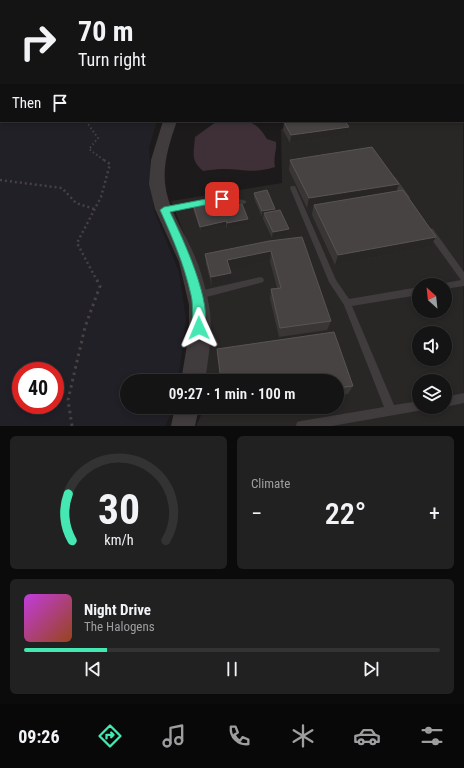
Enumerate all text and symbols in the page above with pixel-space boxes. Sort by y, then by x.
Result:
text: 70 m [78,15,134,48]
icon: right [12,16,64,68]
text: Turn right [78,49,146,70]
icon: arrive [49,92,71,114]
text: Then [12,94,41,112]
pin [205,182,239,216]
icon: arrive [211,188,233,210]
north arrow [412,278,452,318]
map controls [412,278,452,414]
position arrow [178,307,220,349]
button: sound [412,326,452,366]
speed limit sign: 40 [12,362,64,414]
button: layers [412,374,452,414]
text: 09:27 · 1 min · 100 m [169,385,295,403]
text: Climate [251,476,290,491]
text: 30 [97,484,140,533]
text: 22° [325,496,366,531]
text: − [251,501,262,526]
text: + [429,501,440,526]
text: km/h [104,531,133,547]
text: Night Drive [84,601,151,619]
text: The Halogens [84,619,155,634]
icon: previous [82,658,104,680]
icon: pause [221,658,243,680]
icon: next [360,658,382,680]
icon: directions [96,722,124,750]
icon: music [160,722,188,750]
icon: phone [225,722,253,750]
icon: climate [289,722,317,750]
icon: car [353,722,381,750]
icon: filters [418,722,446,750]
text: 09:26 [18,726,60,747]

